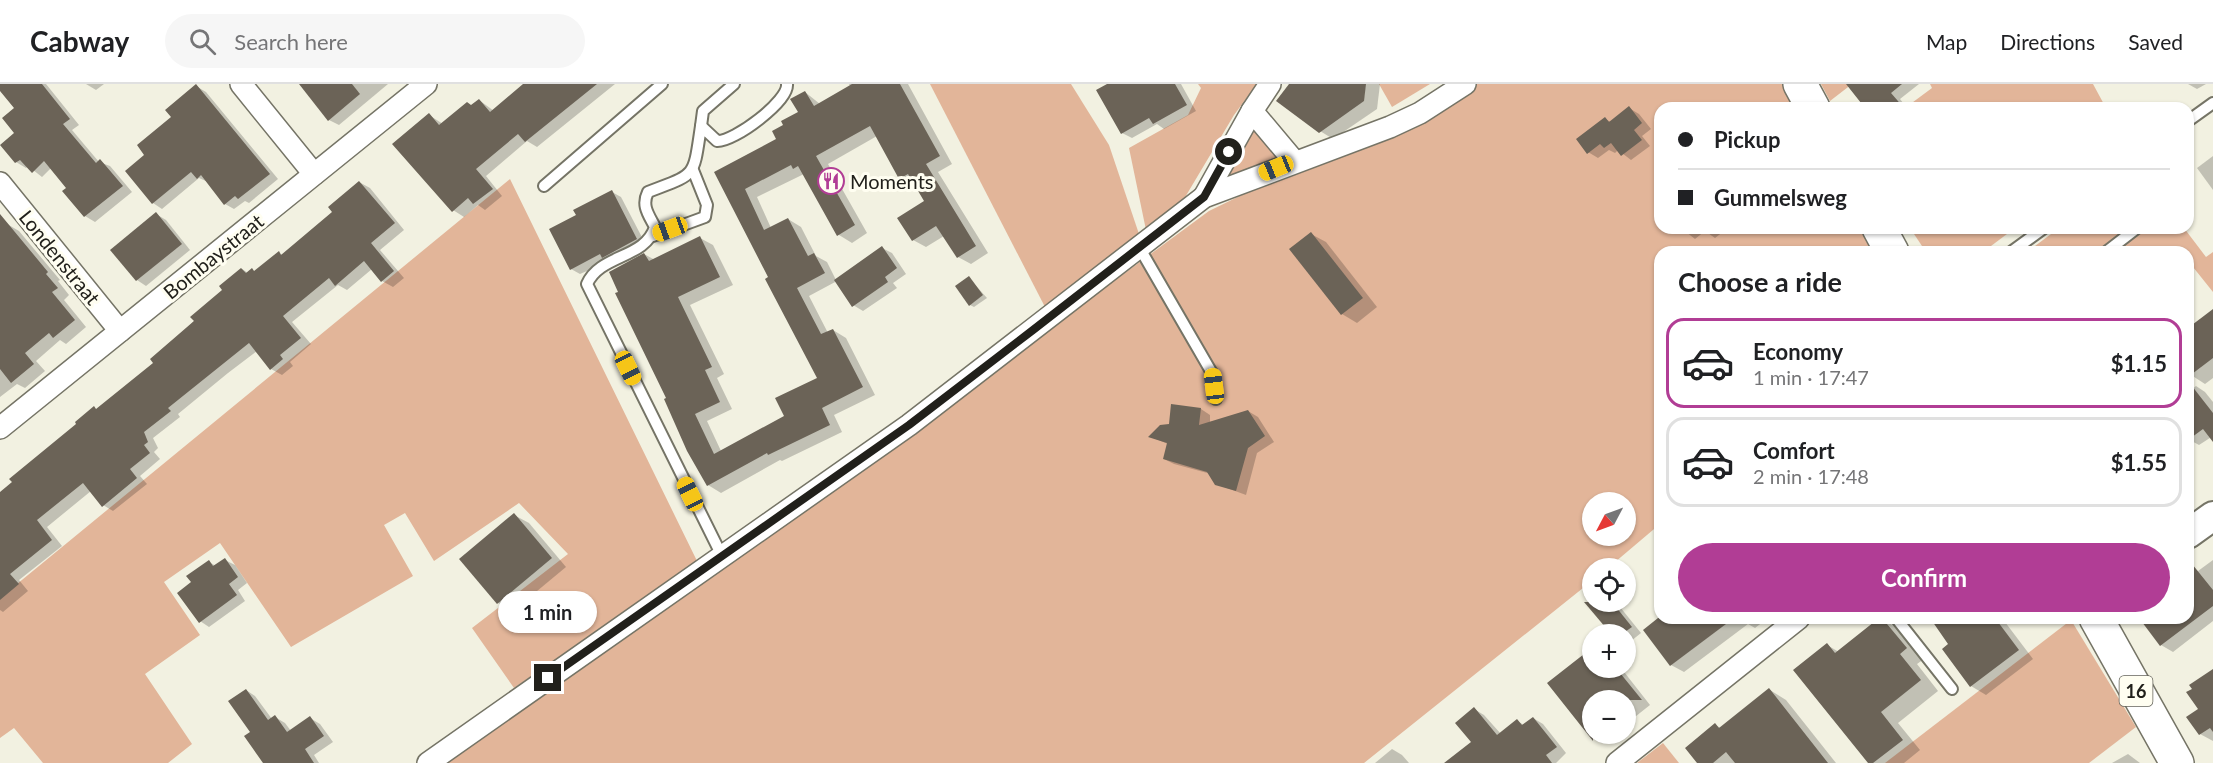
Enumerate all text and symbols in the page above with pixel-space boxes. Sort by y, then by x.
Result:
search box [165,14,585,68]
text: Cabway [30,24,129,58]
icon: search [186,25,219,58]
text: Search here [234,28,348,55]
text: Map [1926,29,1967,54]
text: Directions [2000,29,2095,54]
text: Saved [2128,29,2183,54]
text: Pickup [1714,126,1780,153]
route start [1215,138,1242,165]
car [1256,153,1296,183]
restaurant icon: Moments [816,166,846,196]
place label: Moments [850,169,933,193]
text: Gummelsweg [1714,184,1847,211]
street label: Londenstraat [15,205,105,309]
street label: Bombaystraat [158,208,268,304]
car [650,214,690,244]
text: Choose a ride [1678,265,1842,298]
icon: car [1681,336,1735,390]
text: Economy [1753,338,1843,365]
car [612,348,644,388]
text: $1.15 [2111,350,2167,377]
text: 1 min · 17:47 [1753,365,1869,389]
car [1203,367,1225,405]
icon: car [1681,435,1735,489]
text: Comfort [1753,437,1835,464]
text: $1.55 [2111,449,2167,476]
text: 2 min · 17:48 [1753,464,1869,488]
car [674,474,706,514]
north arrow [1582,492,1636,546]
map controls [1582,492,1636,744]
button: Confirm [1678,543,2170,612]
button: locate [1582,558,1636,612]
callout: 1 min [498,591,598,633]
text: 1 min [523,600,572,624]
button: + [1582,624,1636,678]
route end [534,664,561,691]
road number: 16 [2120,676,2152,706]
button: − [1582,690,1636,744]

